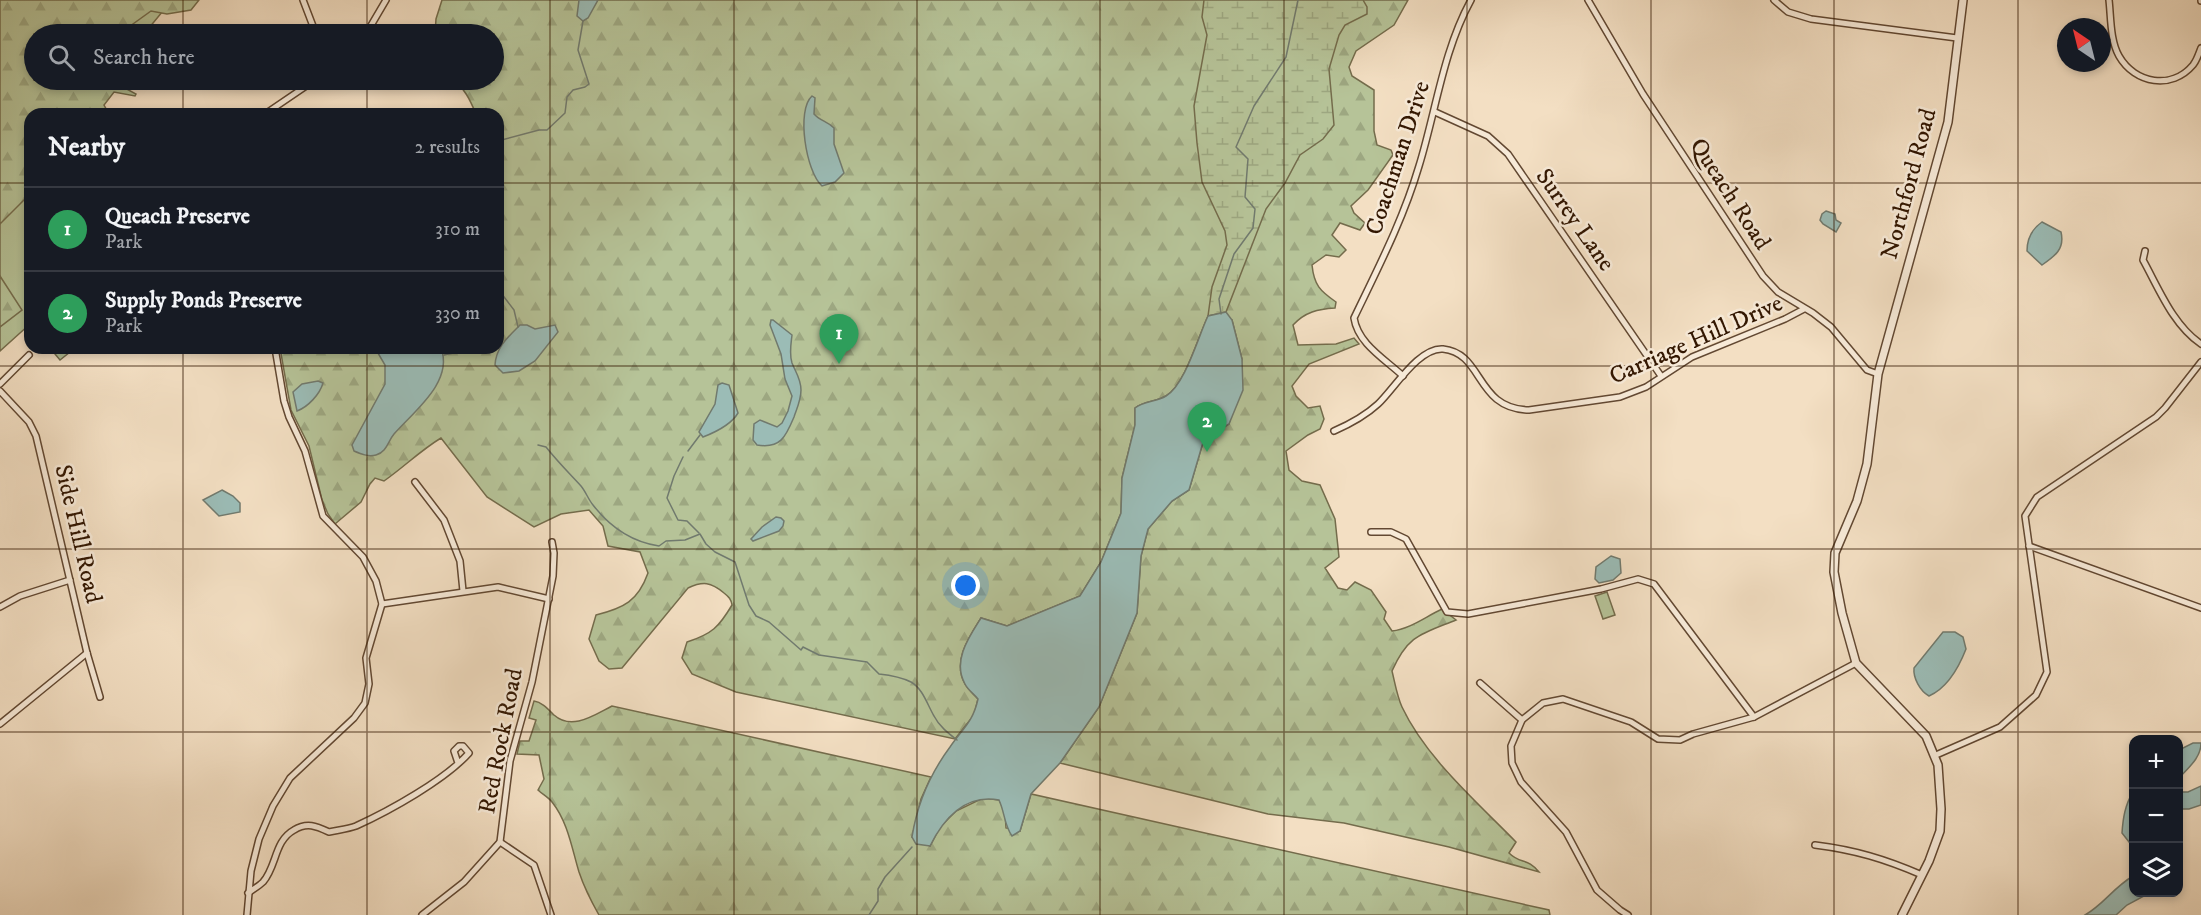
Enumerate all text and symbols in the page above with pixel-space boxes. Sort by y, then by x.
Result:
north arrow [2057,18,2111,72]
search box [24,24,504,90]
icon: search [45,41,78,74]
text: Search here [93,44,195,71]
street label: Coachman Drive [1359,77,1437,239]
street label: Northford Road [1874,105,1944,263]
text: Nearby [48,131,125,164]
street label: Queach Road [1683,132,1777,256]
text: 2 results [415,135,480,160]
street label: Surrey Lane [1529,163,1621,277]
text: Queach Preserve [105,203,250,230]
text: 1 [64,217,71,242]
text: 310 m [435,217,480,242]
text: Park [105,230,142,255]
text: Supply Ponds Preserve [105,287,302,314]
street label: Carriage Hill Drive [1605,288,1787,392]
text: 2 [63,301,72,326]
text: 330 m [435,301,480,326]
text: Park [105,314,142,339]
pin: 1 [820,314,858,364]
pin: 2 [1188,402,1226,452]
street label: Side Hill Road [47,462,109,606]
your location [951,571,980,600]
street label: Red Rock Road [472,666,530,816]
map controls [2129,735,2183,897]
button: + [2129,735,2183,789]
button: − [2129,789,2183,843]
button: layers [2129,843,2183,897]

